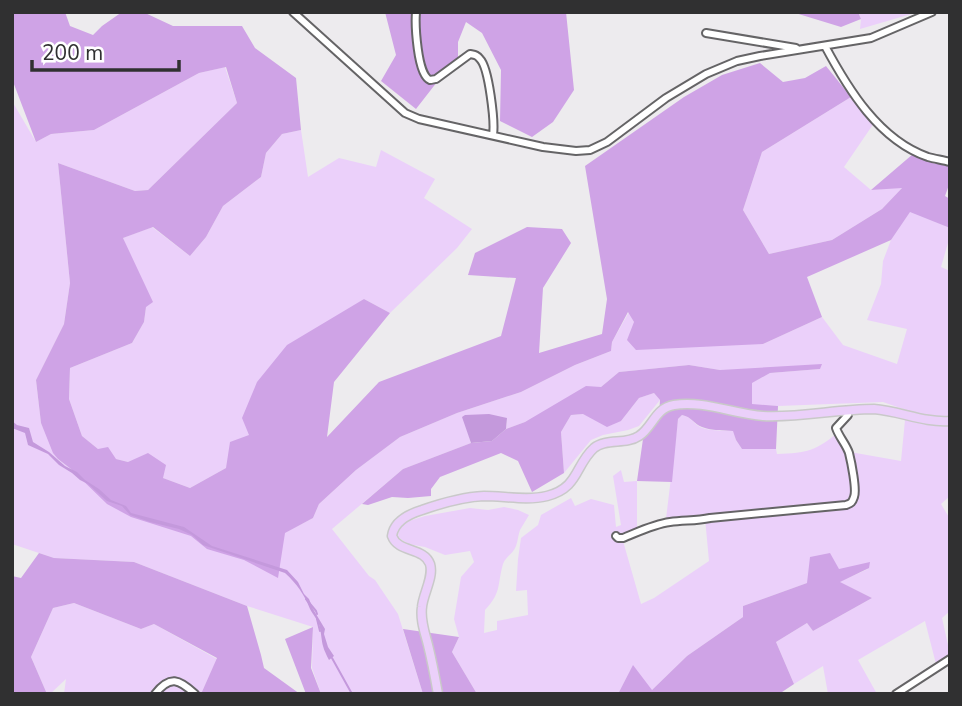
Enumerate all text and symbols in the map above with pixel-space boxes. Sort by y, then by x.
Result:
scale bar [32,28,178,72]
text: 200 m [42,39,103,67]

